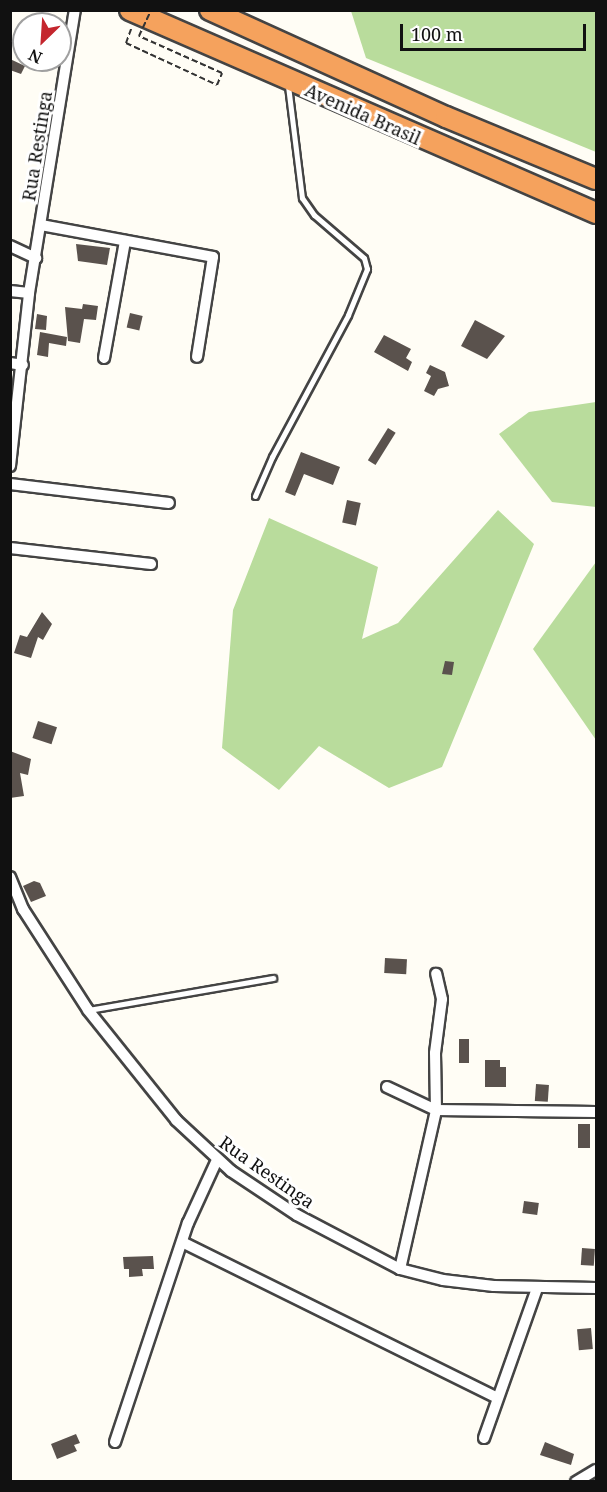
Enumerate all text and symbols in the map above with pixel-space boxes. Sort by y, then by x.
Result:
north arrow [12,12,72,72]
scale bar [403,12,589,50]
text: 100 m [411,22,463,46]
text: N [25,44,46,69]
street label: Avenida Brasil [302,79,424,149]
street label: Rua Restinga [18,89,56,203]
street label: Rua Restinga [215,1131,319,1213]

